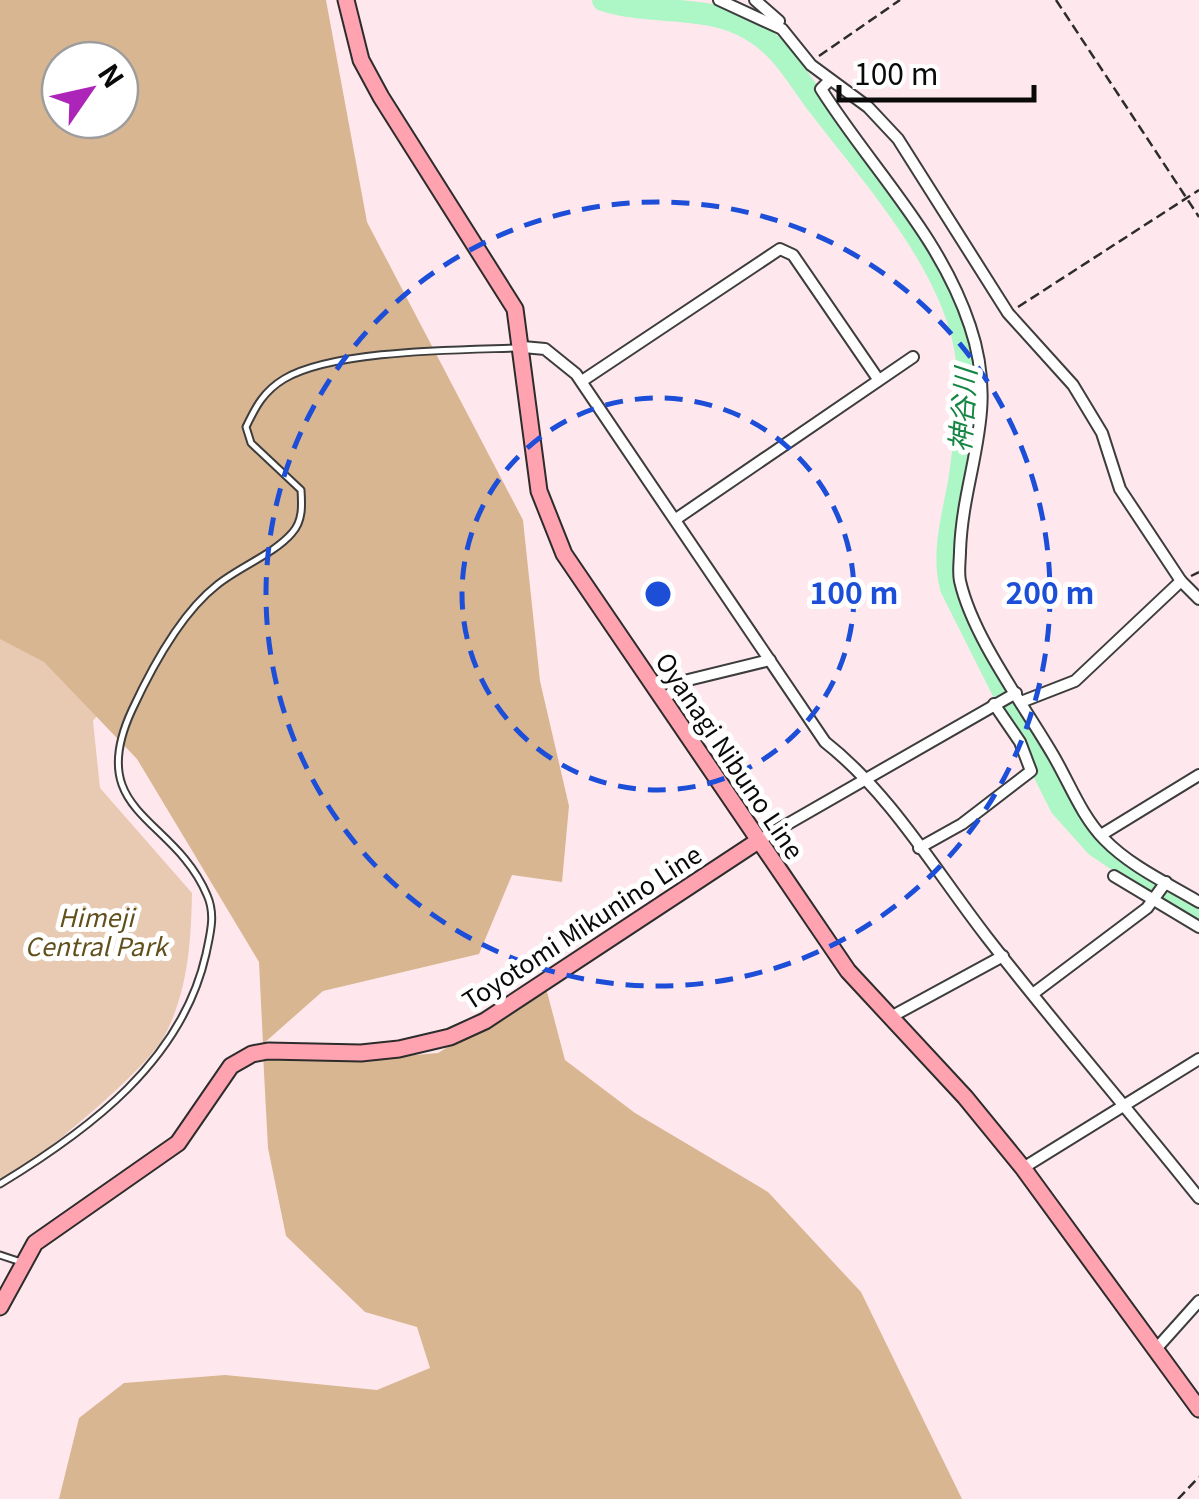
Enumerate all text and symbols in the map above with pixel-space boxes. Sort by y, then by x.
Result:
north arrow [40,40,140,140]
scale bar [839,40,1034,102]
text: 100 m [854,50,938,94]
text: N [90,55,135,95]
water label: 神谷川 [938,364,984,453]
text: 100 m [810,569,898,613]
text: 200 m [1006,569,1094,613]
centre of rings [640,576,676,612]
street label: Oyanagi Nibuno Line [648,645,814,865]
street label: Toyotomi Mikunino Line [454,835,708,1017]
park label: Himeji Central Park [25,898,170,963]

